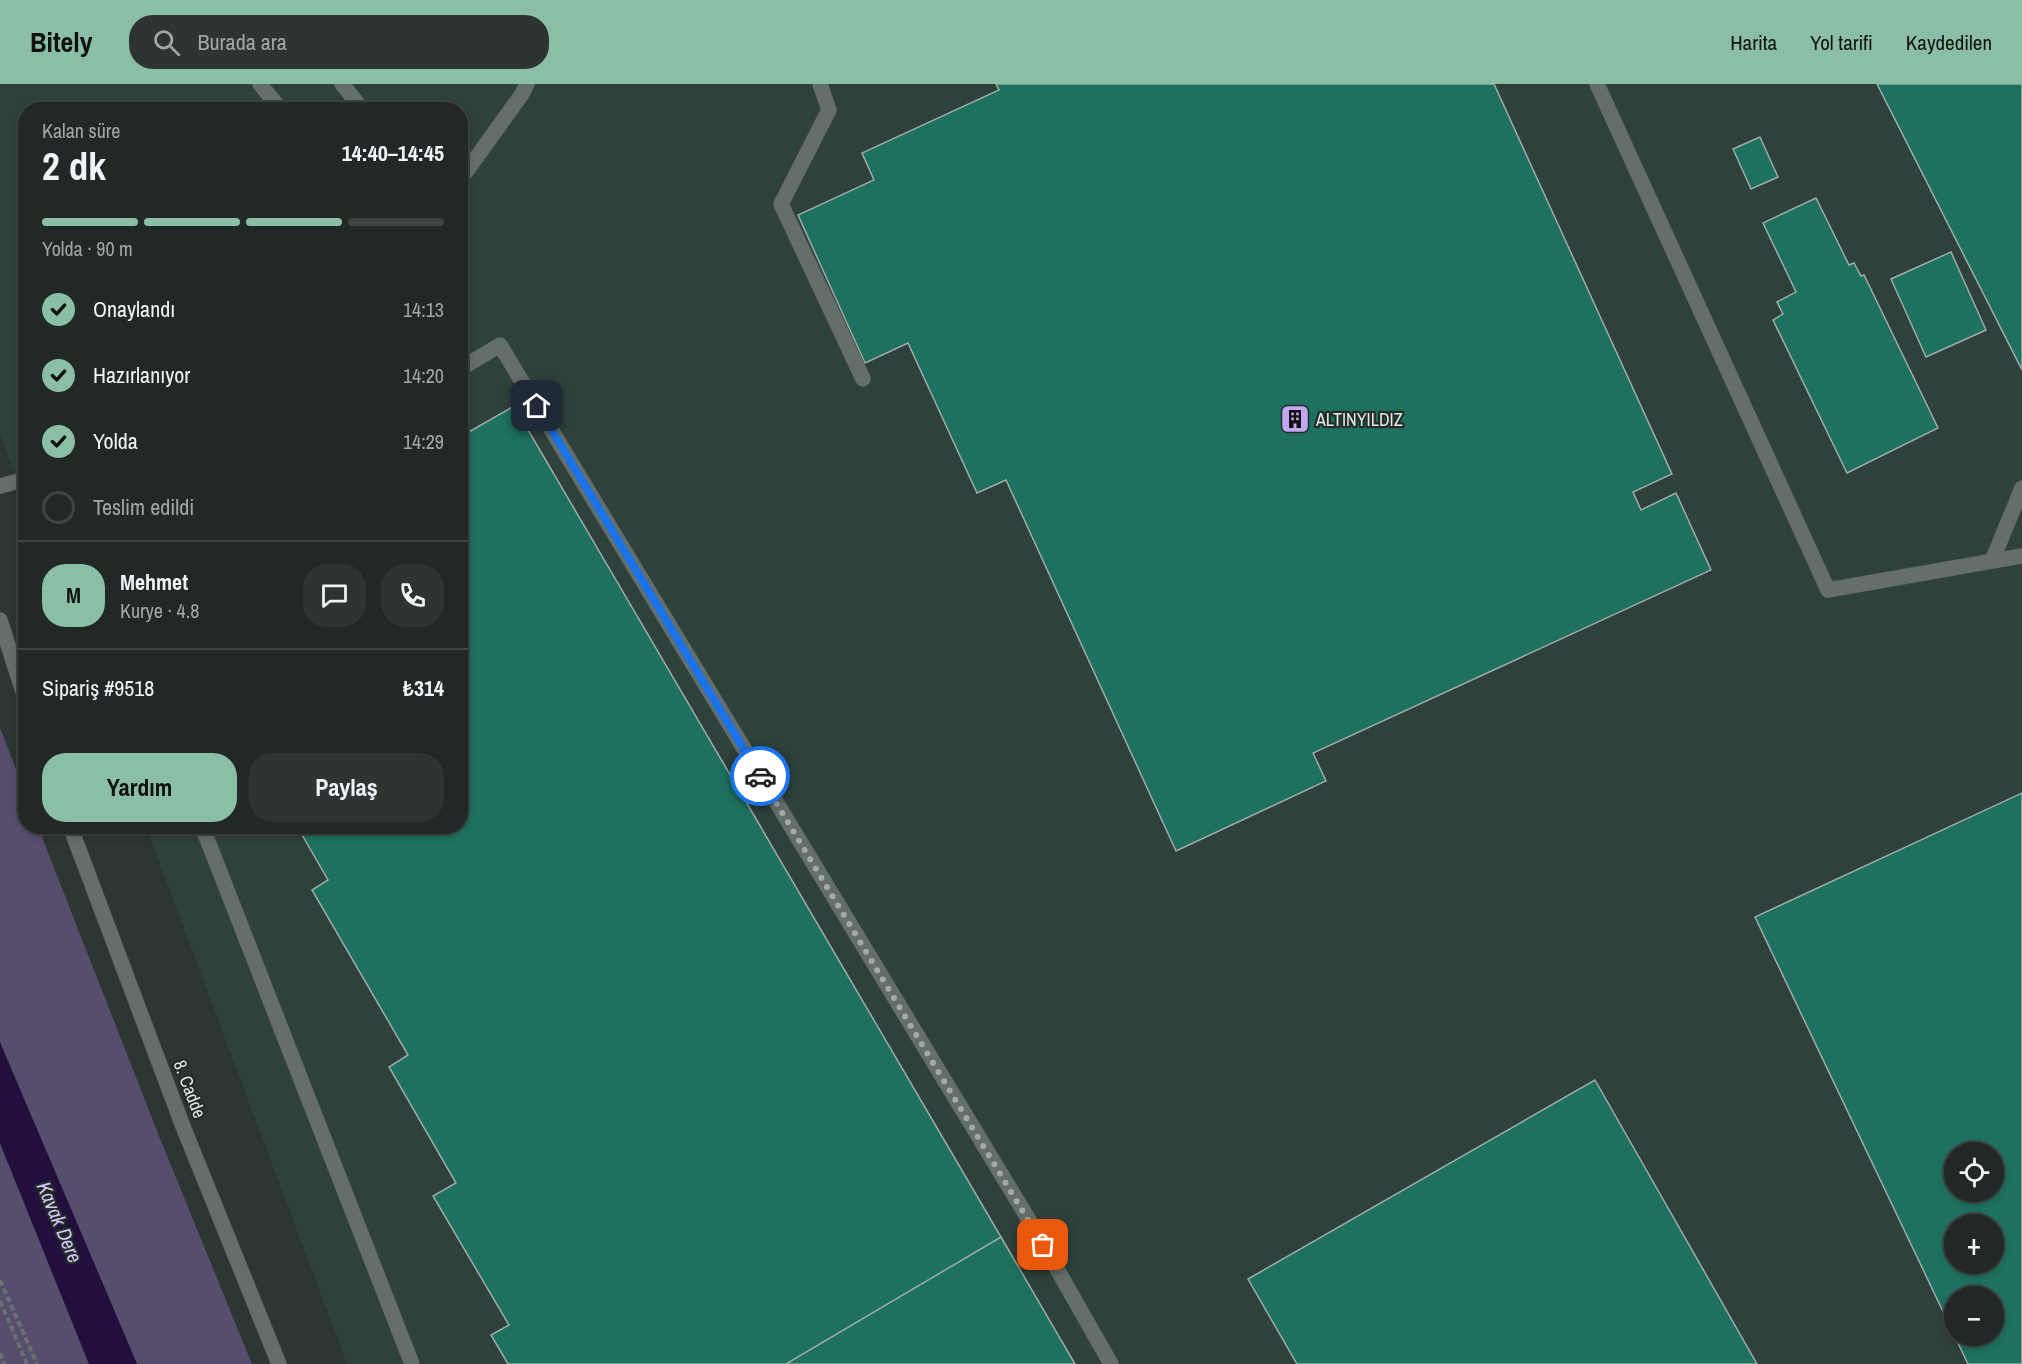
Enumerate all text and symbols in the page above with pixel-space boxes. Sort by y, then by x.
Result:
search box [129,15,549,69]
text: Bitely [30,23,93,61]
icon: search [150,26,183,59]
text: Burada ara [198,27,287,57]
text: Harita [1730,28,1777,57]
text: Yol tarifi [1810,28,1873,57]
text: Kaydedilen [1906,28,1992,57]
text: Kalan süre [42,117,120,144]
text: 14:40–14:45 [342,138,444,168]
text: 2 dk [42,140,106,192]
text: Yolda · 90 m [42,235,133,262]
icon: check [42,293,75,326]
text: Onaylandı [93,294,175,324]
text: 14:13 [403,296,444,323]
icon: check [42,359,75,392]
text: Hazırlanıyor [93,360,190,390]
text: 14:20 [403,362,444,389]
pin [511,380,562,431]
icon: home [520,389,553,422]
building icon: ALTINYILDIZ [1279,403,1311,435]
place label: ALTINYILDIZ [1315,407,1403,432]
icon: check [42,425,75,458]
text: Yolda [93,426,138,456]
text: 14:29 [403,428,444,455]
text: Teslim edildi [93,492,194,522]
button: chat [303,564,366,627]
button: phone [381,564,444,627]
text: Mehmet [120,567,188,597]
text: M [66,580,81,610]
text: Kurye · 4.8 [120,597,199,624]
text: Sipariş #9518 [42,673,154,703]
text: ₺314 [403,673,444,703]
courier [730,746,790,806]
button: Yardım [42,753,237,822]
button: Paylaş [249,753,444,822]
icon: car [744,760,777,793]
street label: 8. Cadde [168,1057,212,1121]
map controls [1944,1142,2004,1346]
button: locate [1944,1142,2004,1202]
water label: Kavak Dere [31,1177,89,1267]
button: + [1944,1214,2004,1274]
pin [1017,1219,1068,1270]
icon: bag [1026,1228,1059,1261]
button: − [1944,1286,2004,1346]

